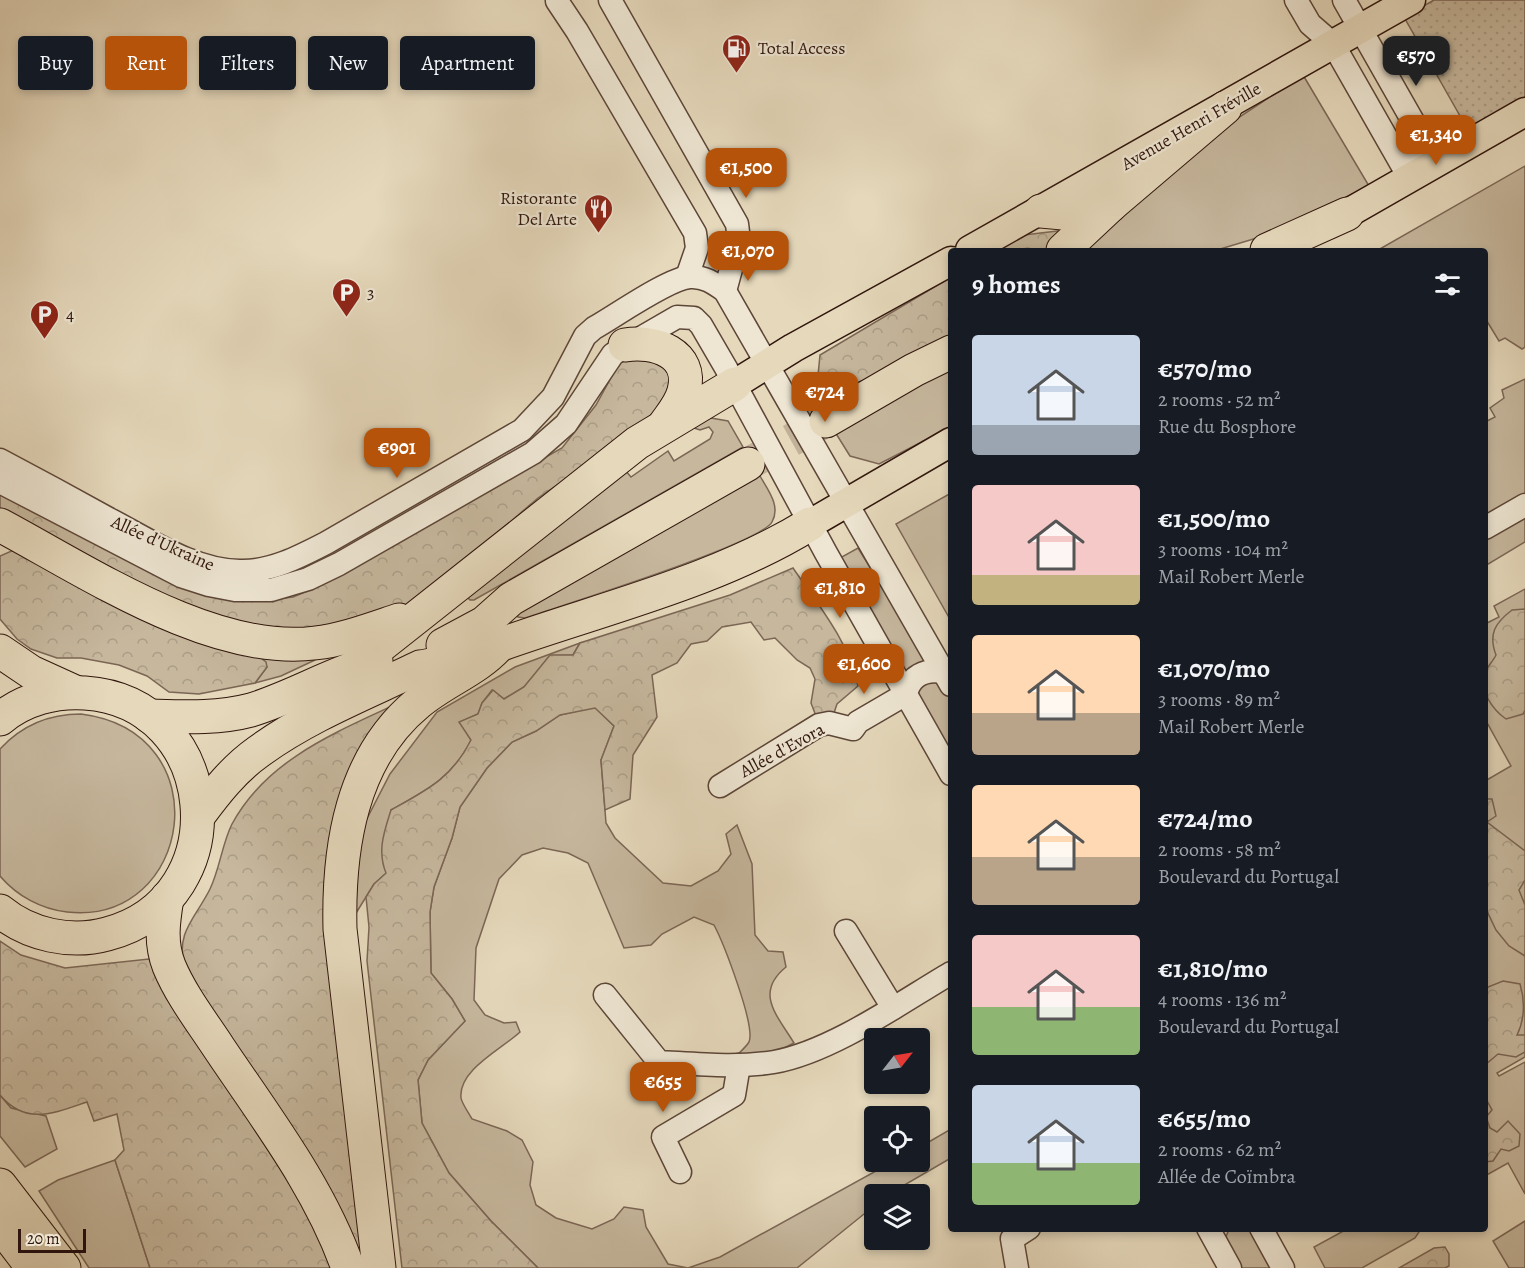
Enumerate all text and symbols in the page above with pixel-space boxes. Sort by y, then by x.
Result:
fuel station icon: Total Access [721,32,753,74]
chip: Buy [18,36,93,90]
chip: Rent [105,36,187,90]
chip: Filters [199,36,296,90]
chip: New [308,36,388,90]
chip: Apartment [400,36,535,90]
place label: Total Access [758,36,846,60]
pin: €570 [1380,36,1452,87]
text: €570 [1397,42,1435,69]
street label: Avenue Henri Fréville [1116,76,1265,176]
pin: €1,340 [1387,115,1485,166]
text: €1,340 [1410,121,1462,148]
pin: €1,500 [697,148,795,199]
text: €1,500 [720,154,772,181]
place label: Ristorante Del Arte [500,186,577,231]
restaurant icon: Ristorante Del Arte [582,192,614,234]
pin: €1,070 [699,231,797,282]
text: €1,070 [722,237,774,264]
text: 9 homes [972,267,1061,302]
icon: filters [1431,268,1464,301]
parking icon: 3 [330,276,362,318]
place label: 3 [367,280,375,304]
parking icon: 4 [29,298,61,340]
place label: 4 [66,302,74,326]
text: €570/mo [1158,351,1252,386]
icon: home [1020,359,1092,431]
pin: €724 [789,372,861,423]
text: €724 [805,378,845,405]
text: 2 rooms · 52 m² [1158,386,1281,413]
text: Rue du Bosphore [1158,413,1296,440]
pin: €901 [361,428,433,479]
text: €901 [378,434,416,461]
text: €1,500/mo [1158,501,1270,536]
street label: Allée d'Ukraine [107,509,218,576]
icon: home [1020,509,1092,581]
text: 3 rooms · 104 m² [1158,536,1288,563]
text: Mail Robert Merle [1158,563,1304,590]
pin: €1,810 [791,568,889,619]
text: €1,810 [815,574,865,601]
pin: €1,600 [815,644,913,695]
text: €1,600 [837,650,891,677]
text: €1,070/mo [1158,651,1270,686]
icon: home [1020,659,1092,731]
text: 3 rooms · 89 m² [1158,686,1280,713]
text: Mail Robert Merle [1158,713,1304,740]
street label: Allée d'Evora [734,717,829,784]
text: €724/mo [1158,801,1253,836]
icon: home [1020,809,1092,881]
text: 2 rooms · 58 m² [1158,836,1281,863]
text: Boulevard du Portugal [1158,863,1339,890]
text: €1,810/mo [1158,951,1268,986]
icon: home [1020,959,1092,1031]
text: 4 rooms · 136 m² [1158,986,1287,1013]
text: Boulevard du Portugal [1158,1013,1339,1040]
north arrow [864,1028,930,1094]
map controls [864,1028,930,1250]
pin: €655 [627,1062,699,1113]
text: €655 [644,1068,682,1095]
text: €655/mo [1158,1101,1251,1136]
button: locate [864,1106,930,1172]
icon: home [1020,1109,1092,1181]
text: 2 rooms · 62 m² [1158,1136,1281,1163]
text: Allée de Coïmbra [1158,1163,1296,1190]
button: layers [864,1184,930,1250]
scale bar [18,1226,86,1254]
text: 20 m [27,1228,60,1250]

